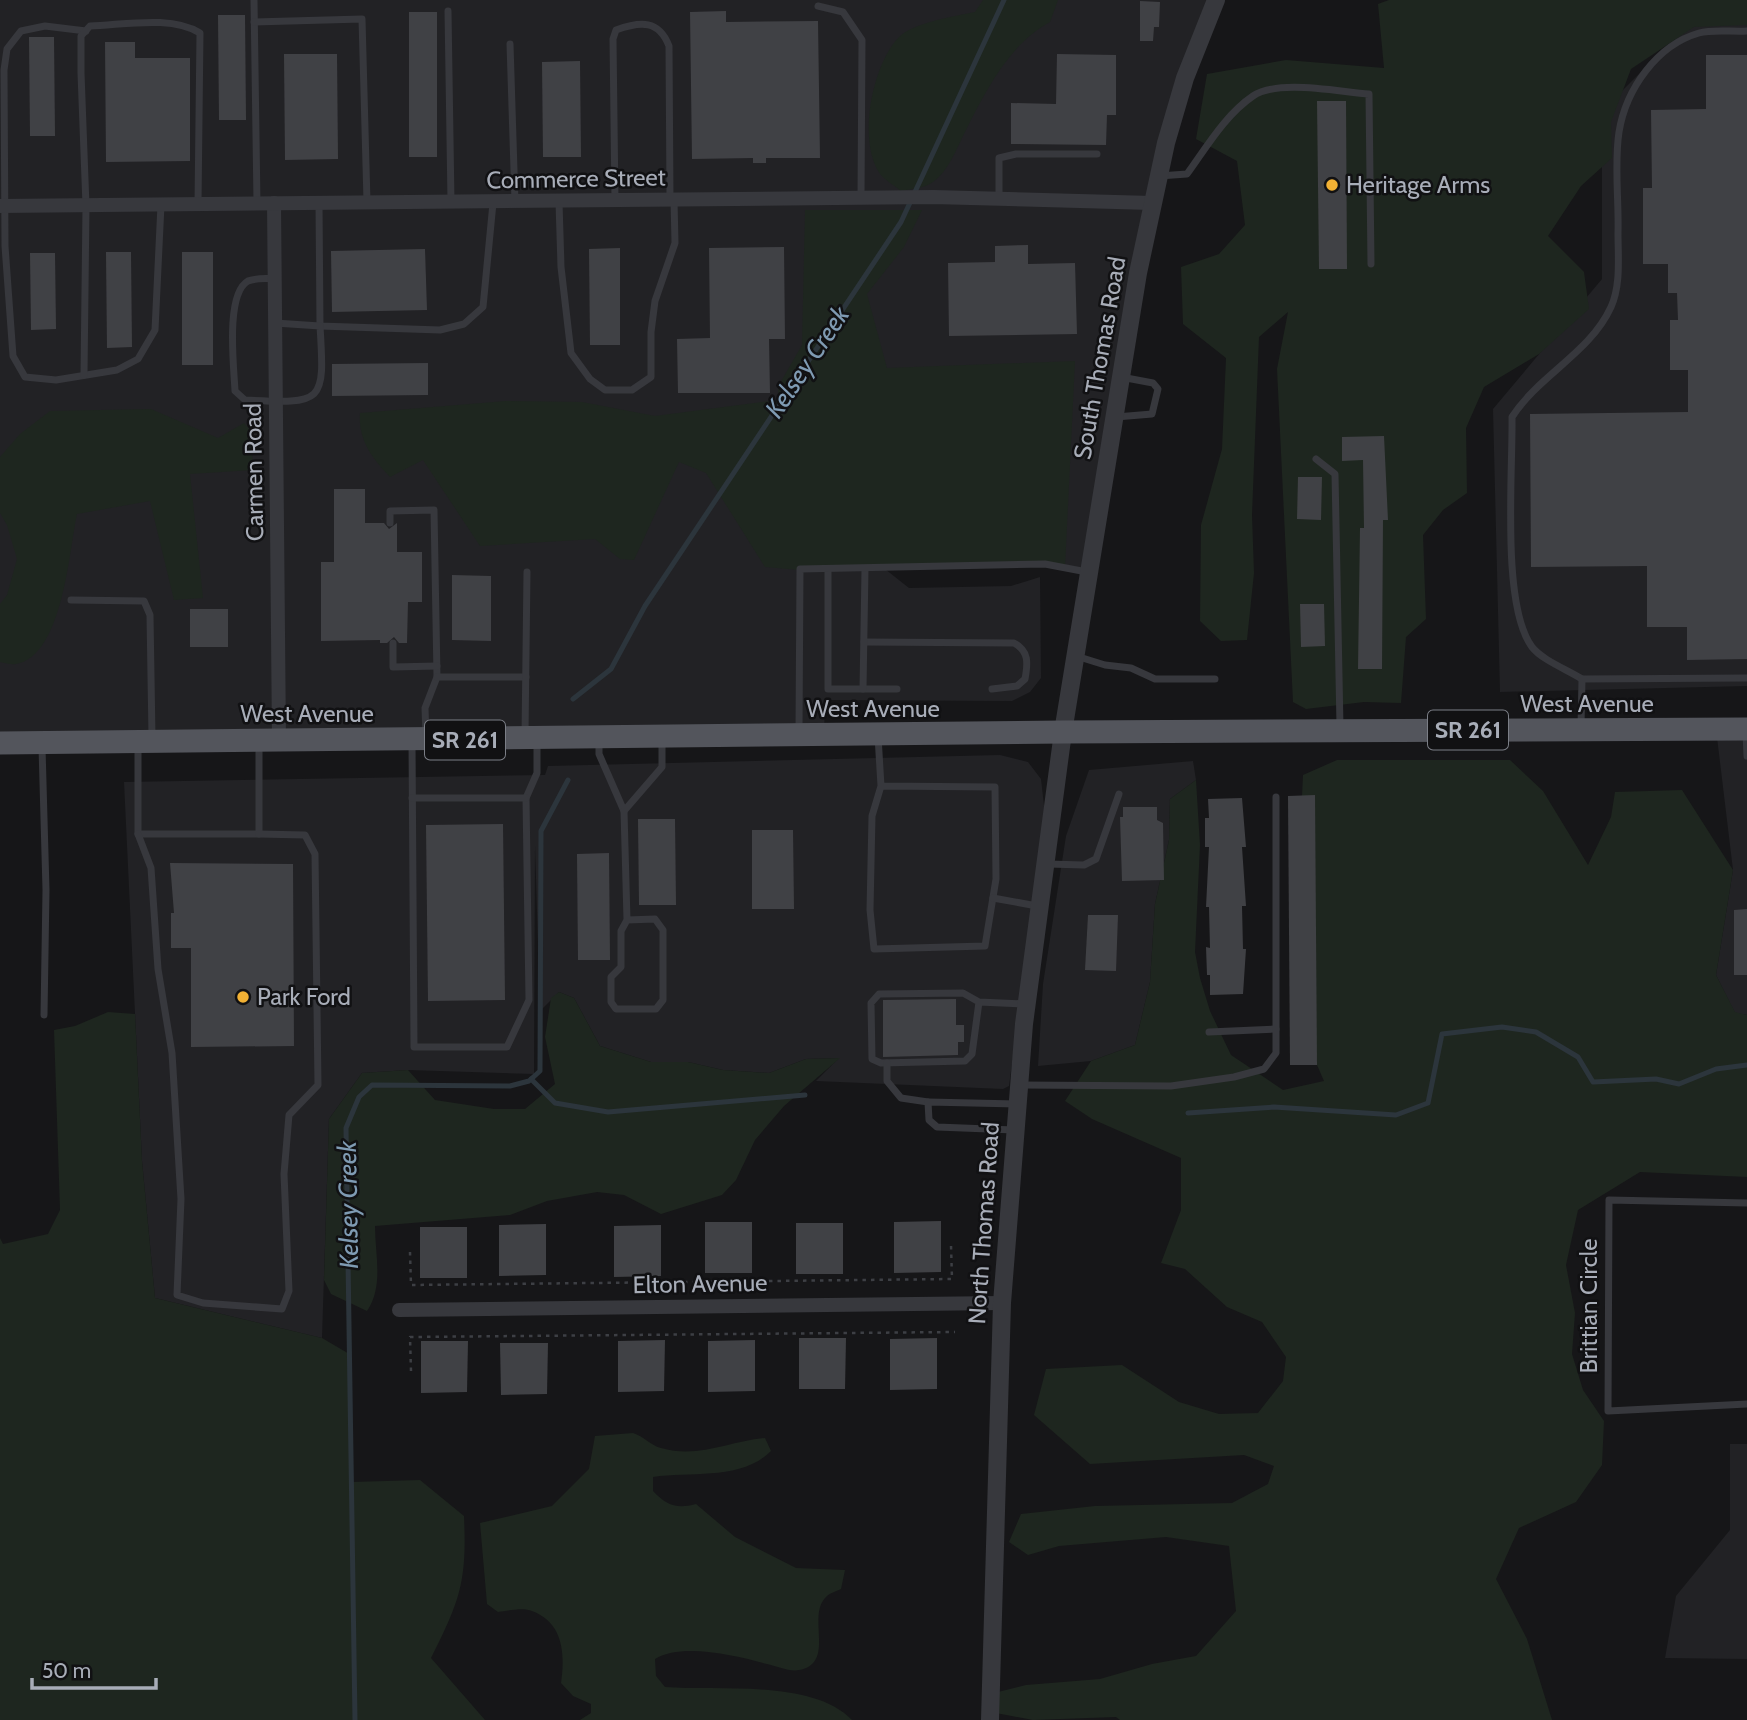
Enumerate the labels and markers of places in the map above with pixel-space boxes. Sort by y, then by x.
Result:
place label: Heritage Arms [1346,170,1490,199]
marker: Heritage Arms [1324,177,1340,193]
place label: Park Ford [257,982,351,1011]
marker: Park Ford [235,989,251,1005]

